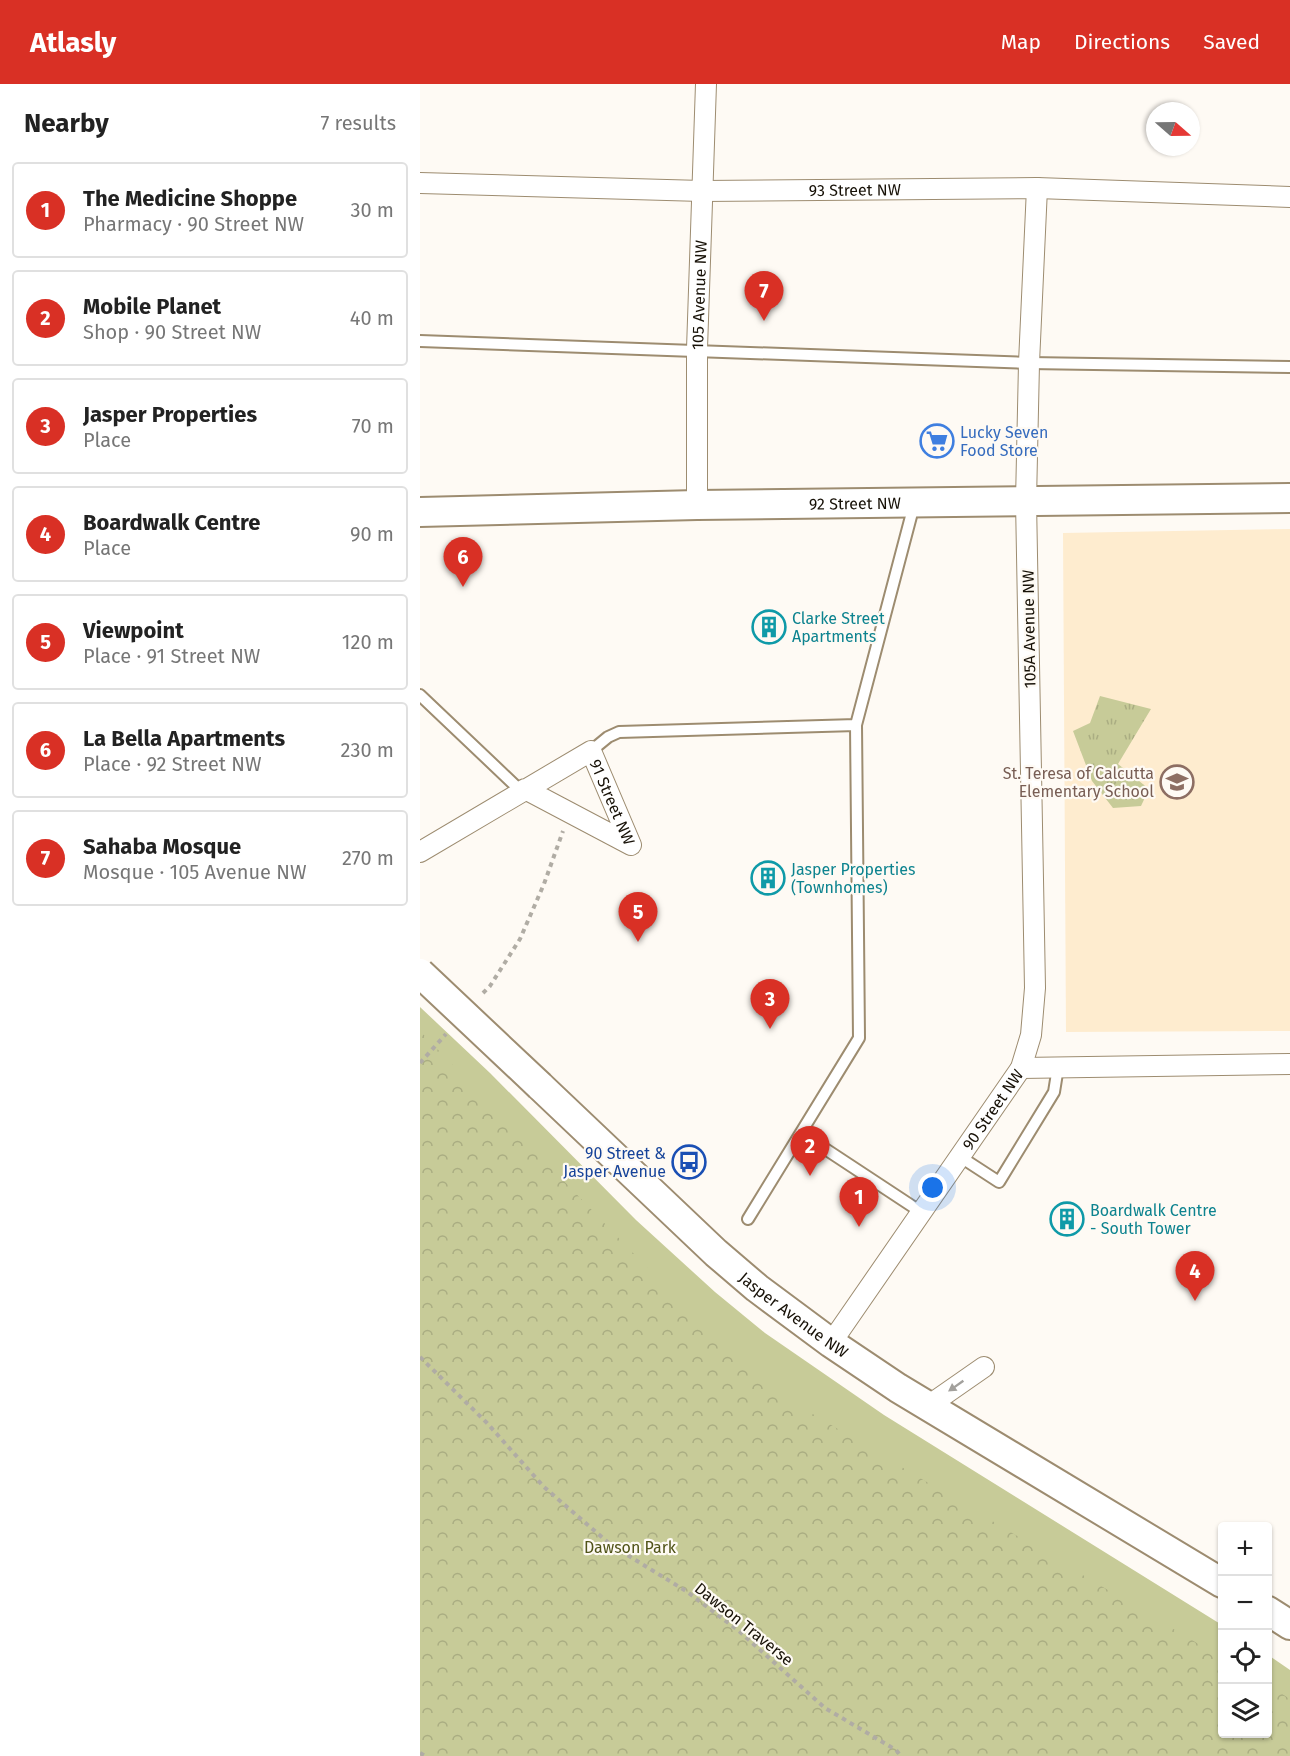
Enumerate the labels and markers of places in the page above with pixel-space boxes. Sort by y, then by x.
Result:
pin: 7 [744,272,784,321]
supermarket icon: Lucky Seven Food Store [919,423,955,459]
place label: Lucky Seven Food Store [960,423,1048,460]
pin: 6 [444,538,483,587]
building icon: Clarke Street Apartments [751,609,787,645]
place label: Clarke Street Apartments [792,609,885,646]
place label: St. Teresa of Calcutta Elementary School [1003,764,1154,801]
school or university icon: St. Teresa of Calcutta Elementary School [1159,764,1195,800]
building icon: Jasper Properties (Townhomes) [750,860,786,896]
place label: Jasper Properties (Townhomes) [791,860,915,897]
pin: 5 [618,892,658,942]
pin: 3 [750,980,790,1029]
pin: 2 [790,1126,830,1176]
place label: 90 Street & Jasper Avenue [563,1144,666,1181]
bus stop icon: 90 Street & Jasper Avenue [671,1144,707,1180]
pin: 1 [840,1178,878,1227]
building icon: Boardwalk Centre - South Tower [1049,1201,1085,1237]
place label: Boardwalk Centre - South Tower [1090,1201,1217,1238]
pin: 4 [1176,1252,1214,1301]

